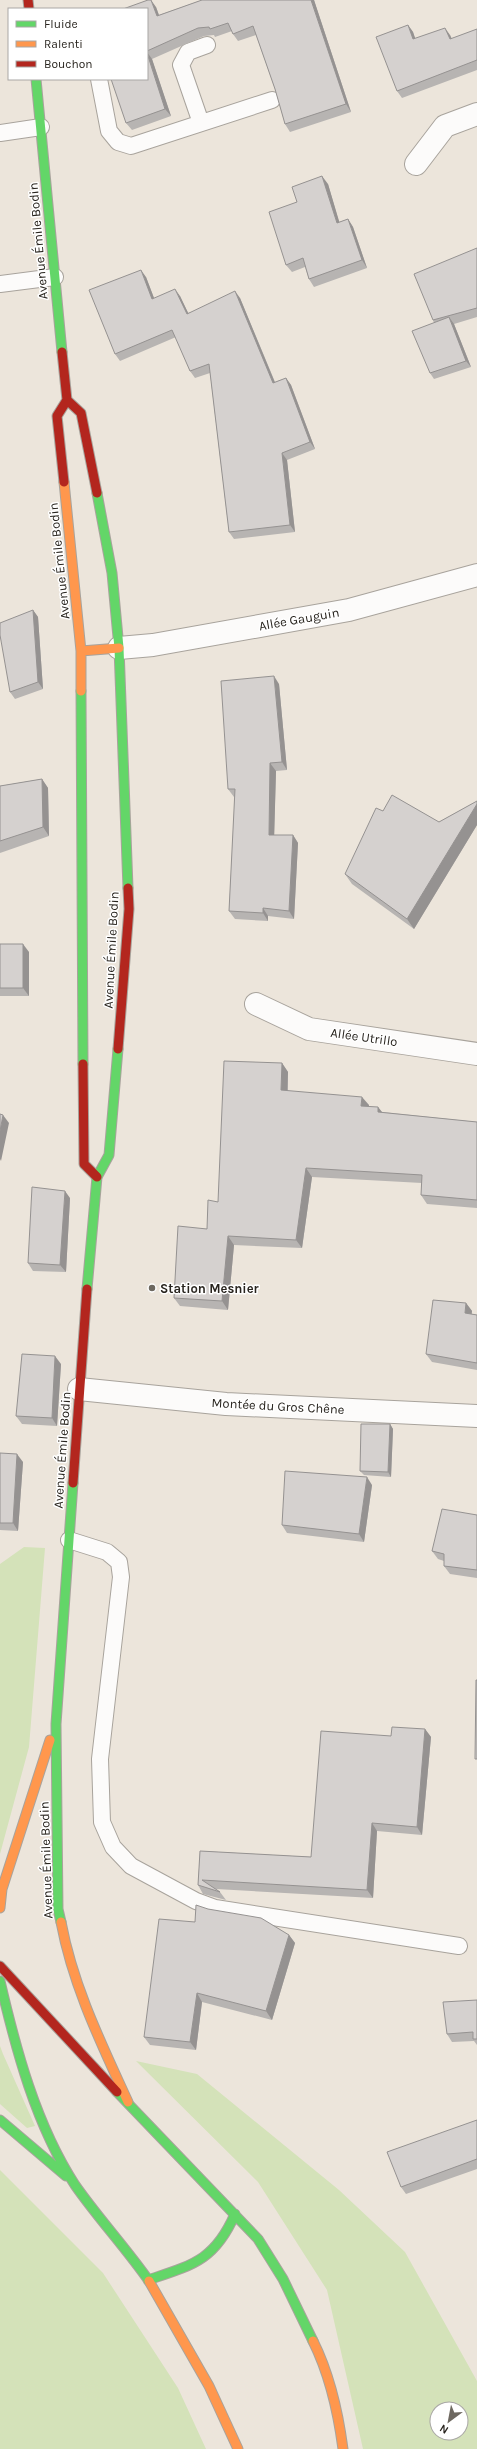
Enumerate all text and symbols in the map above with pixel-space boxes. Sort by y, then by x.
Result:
legend [8,8,148,80]
text: Fluide [44,17,78,31]
text: Ralenti [44,37,83,51]
text: Bouchon [44,57,93,71]
street label: Avenue Émile Bodin [23,182,51,300]
street label: Avenue Émile Bodin [43,502,73,620]
street label: Allée Gauguin [258,605,340,633]
street label: Avenue Émile Bodin [98,891,122,1009]
street label: Allée Utrillo [330,1025,398,1049]
place label: Station Mesnier [160,1281,260,1296]
marker: Station Mesnier [147,1283,157,1293]
street label: Avenue Émile Bodin [48,1391,74,1509]
street label: Montée du Gros Chêne [211,1395,345,1417]
street label: Avenue Émile Bodin [34,1801,56,1919]
north arrow [429,2401,469,2441]
text: N [437,2421,451,2437]

